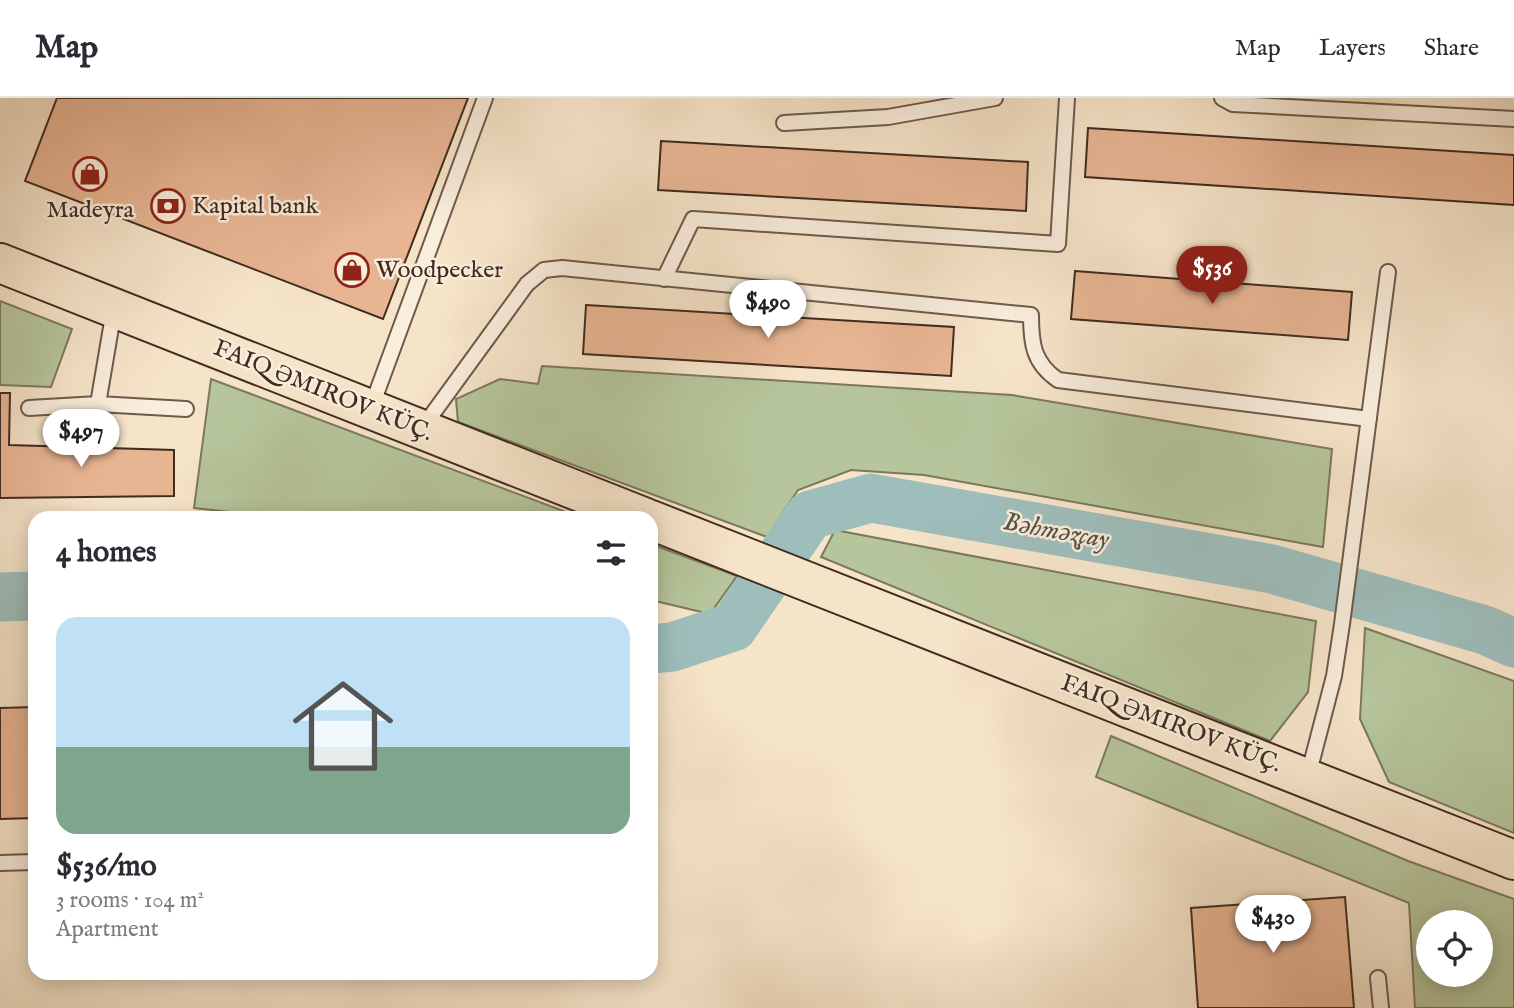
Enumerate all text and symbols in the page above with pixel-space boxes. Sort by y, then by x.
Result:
text: Map [35,27,98,69]
text: Map [1235,33,1281,64]
text: Layers [1319,33,1386,64]
text: Share [1424,33,1479,64]
shop icon: Madeyra [71,155,109,193]
bank icon: Kapital bank [149,187,187,225]
place label: Kapital bank [192,191,318,222]
place label: Madeyra [46,195,135,226]
pin: $536 [1171,246,1253,306]
shop icon: Woodpecker [333,251,371,289]
text: $536 [1192,254,1232,283]
place label: Woodpecker [376,255,503,286]
pin: $490 [727,280,809,340]
text: $490 [745,288,791,317]
street label: FAIQ ƏMIROV KÜÇ. [209,333,437,449]
pin: $497 [40,410,122,469]
text: $497 [59,417,103,446]
water label: Bəhməzçay [1001,505,1112,557]
text: 4 homes [56,534,157,572]
icon: filters [592,534,630,572]
icon: home [280,663,406,789]
street label: FAIQ ƏMIROV KÜÇ. [1056,668,1286,780]
text: $536/mo [56,848,157,886]
text: 3 rooms · 104 m² [56,886,204,915]
pin: $430 [1232,896,1314,955]
text: $430 [1251,903,1295,932]
map controls [1416,910,1493,987]
button: locate [1416,910,1493,987]
text: Apartment [56,915,159,944]

